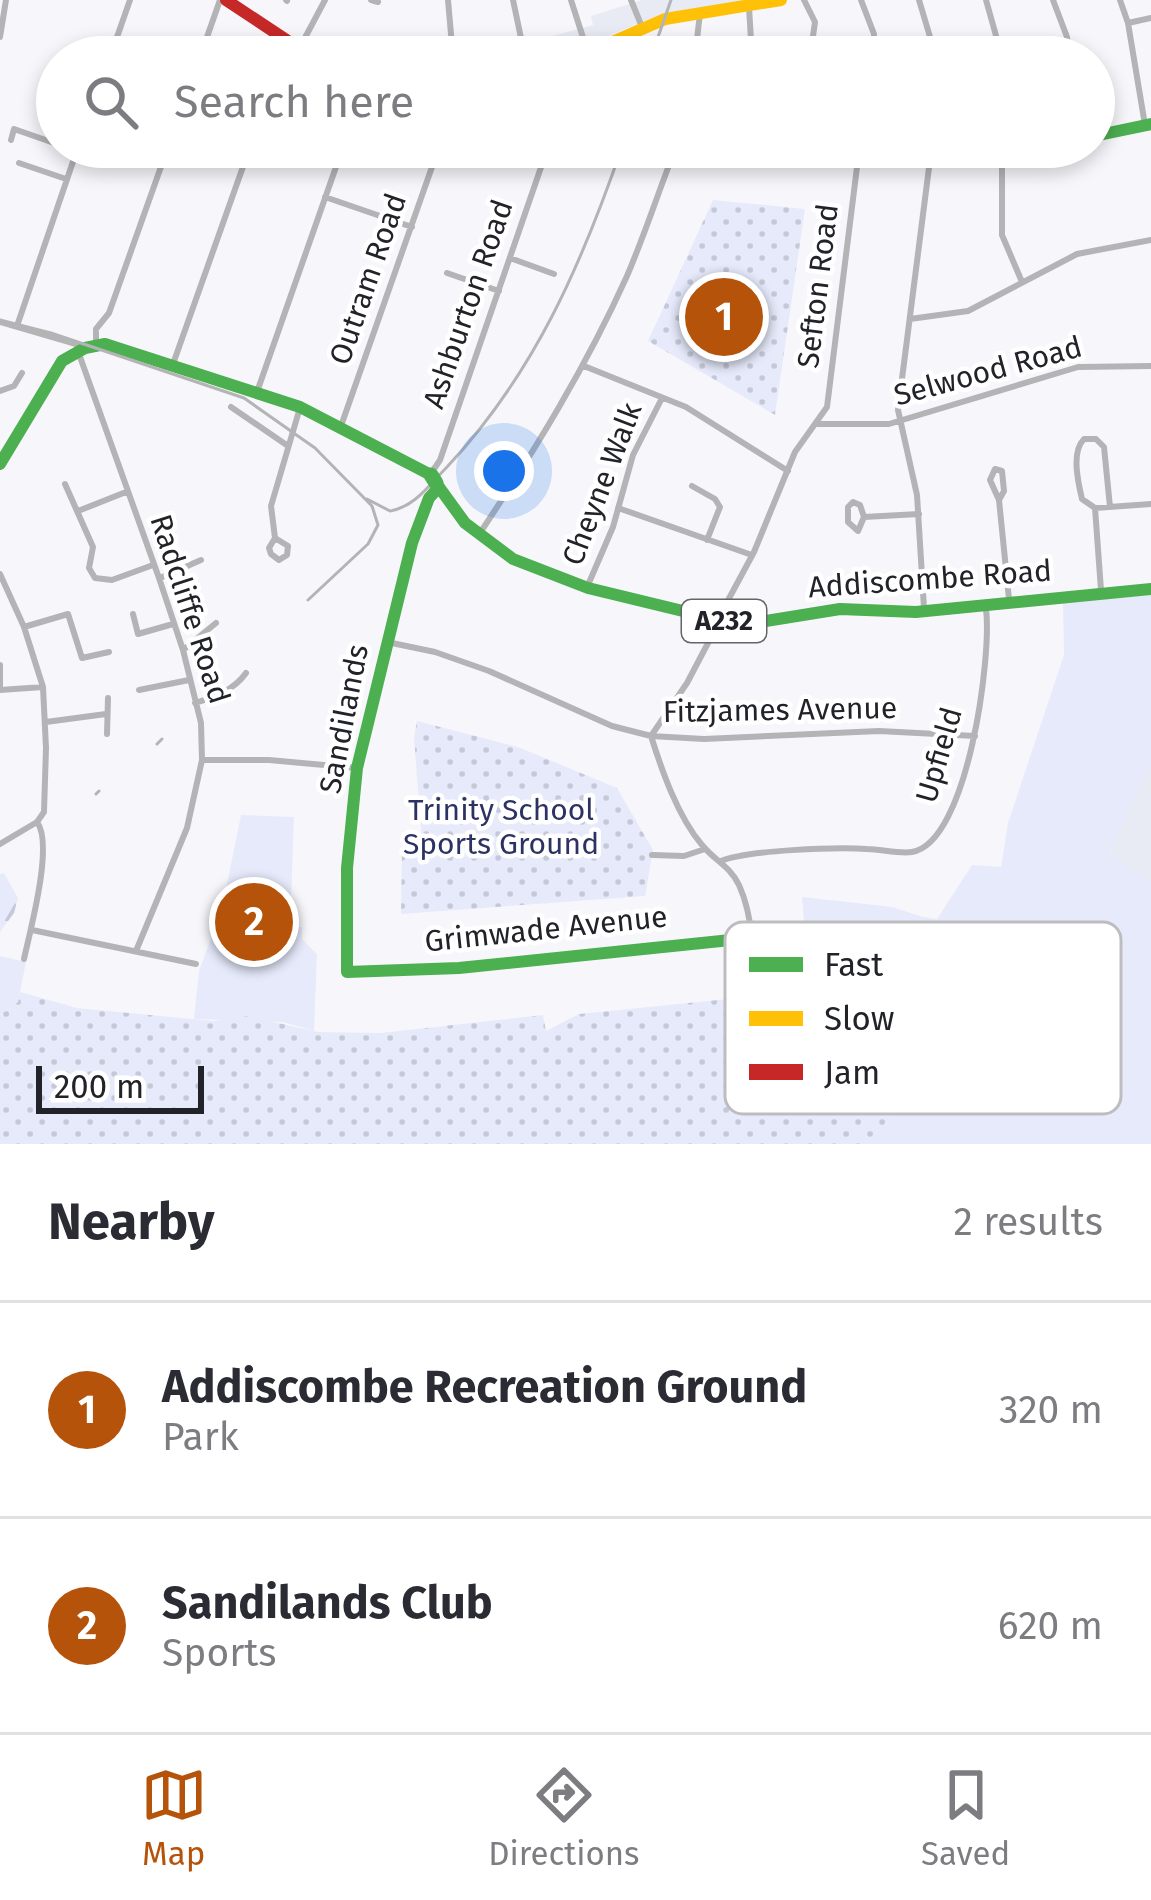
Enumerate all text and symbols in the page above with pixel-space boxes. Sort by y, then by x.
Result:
search box [36,36,1115,168]
icon: search [78,69,144,135]
text: Search here [174,75,414,129]
street label: Outram Road [322,189,414,369]
street label: Ashburton Road [415,195,521,413]
street label: Sefton Road [790,202,846,370]
pin: 1 [685,272,763,362]
street label: Selwood Road [890,329,1086,413]
street label: Cheyne Walk [555,397,650,570]
your location [474,441,534,501]
street label: Radcliffe Road [142,510,238,708]
street label: Addiscombe Road [807,553,1053,605]
road number: A232 [682,600,766,642]
street label: Sandilands [312,641,376,797]
street label: Fitzjames Avenue [663,690,897,730]
street label: Upfield [908,703,970,807]
park label: Trinity School Sports Ground [403,792,599,862]
pin: 2 [215,877,293,967]
street label: Grimwade Avenue [423,898,669,960]
legend [725,922,1121,1114]
text: Fast [824,945,883,985]
text: Slow [824,999,894,1039]
text: Jam [824,1053,880,1093]
scale bar [36,1060,204,1113]
text: 200 m [54,1067,144,1107]
text: Nearby [48,1191,214,1253]
text: 2 results [954,1199,1103,1245]
text: Addiscombe Recreation Ground [162,1360,807,1414]
text: 1 [78,1387,96,1433]
text: 320 m [999,1387,1103,1433]
text: Park [162,1414,239,1460]
text: Sandilands Club [162,1576,493,1630]
text: 2 [77,1603,97,1649]
text: 620 m [998,1603,1103,1649]
text: Sports [162,1630,277,1676]
tab: Map [141,1762,207,1874]
tab: Directions [488,1762,640,1874]
tab: Saved [921,1762,1010,1874]

